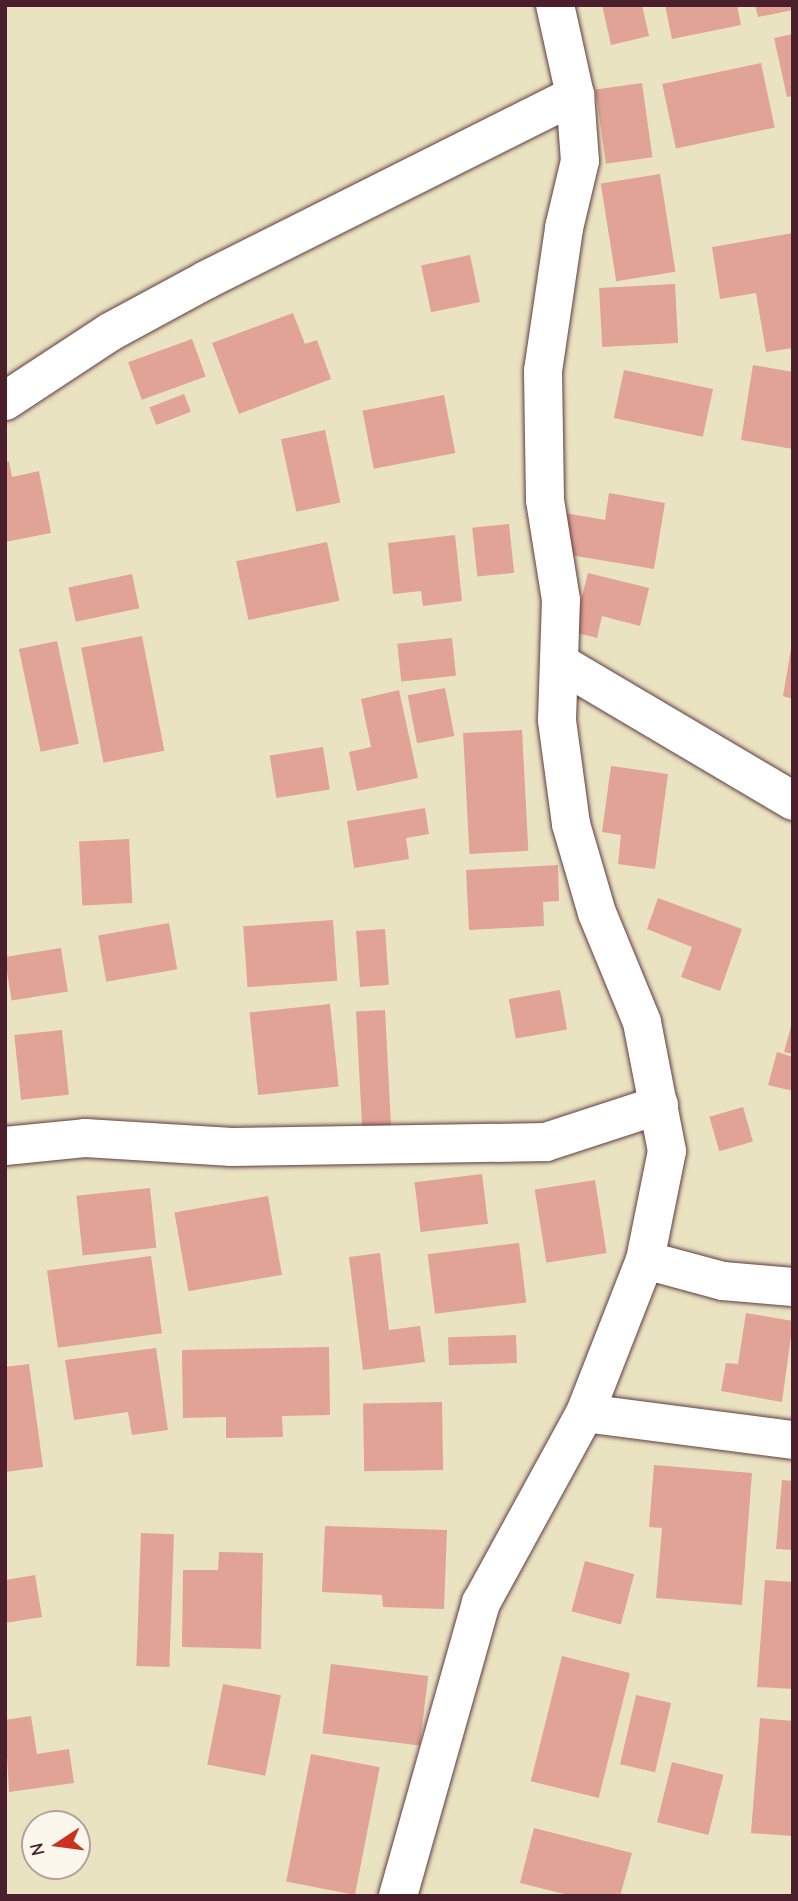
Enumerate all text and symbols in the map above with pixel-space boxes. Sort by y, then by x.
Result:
north arrow [21,1810,91,1880]
text: N [25,1841,50,1858]

